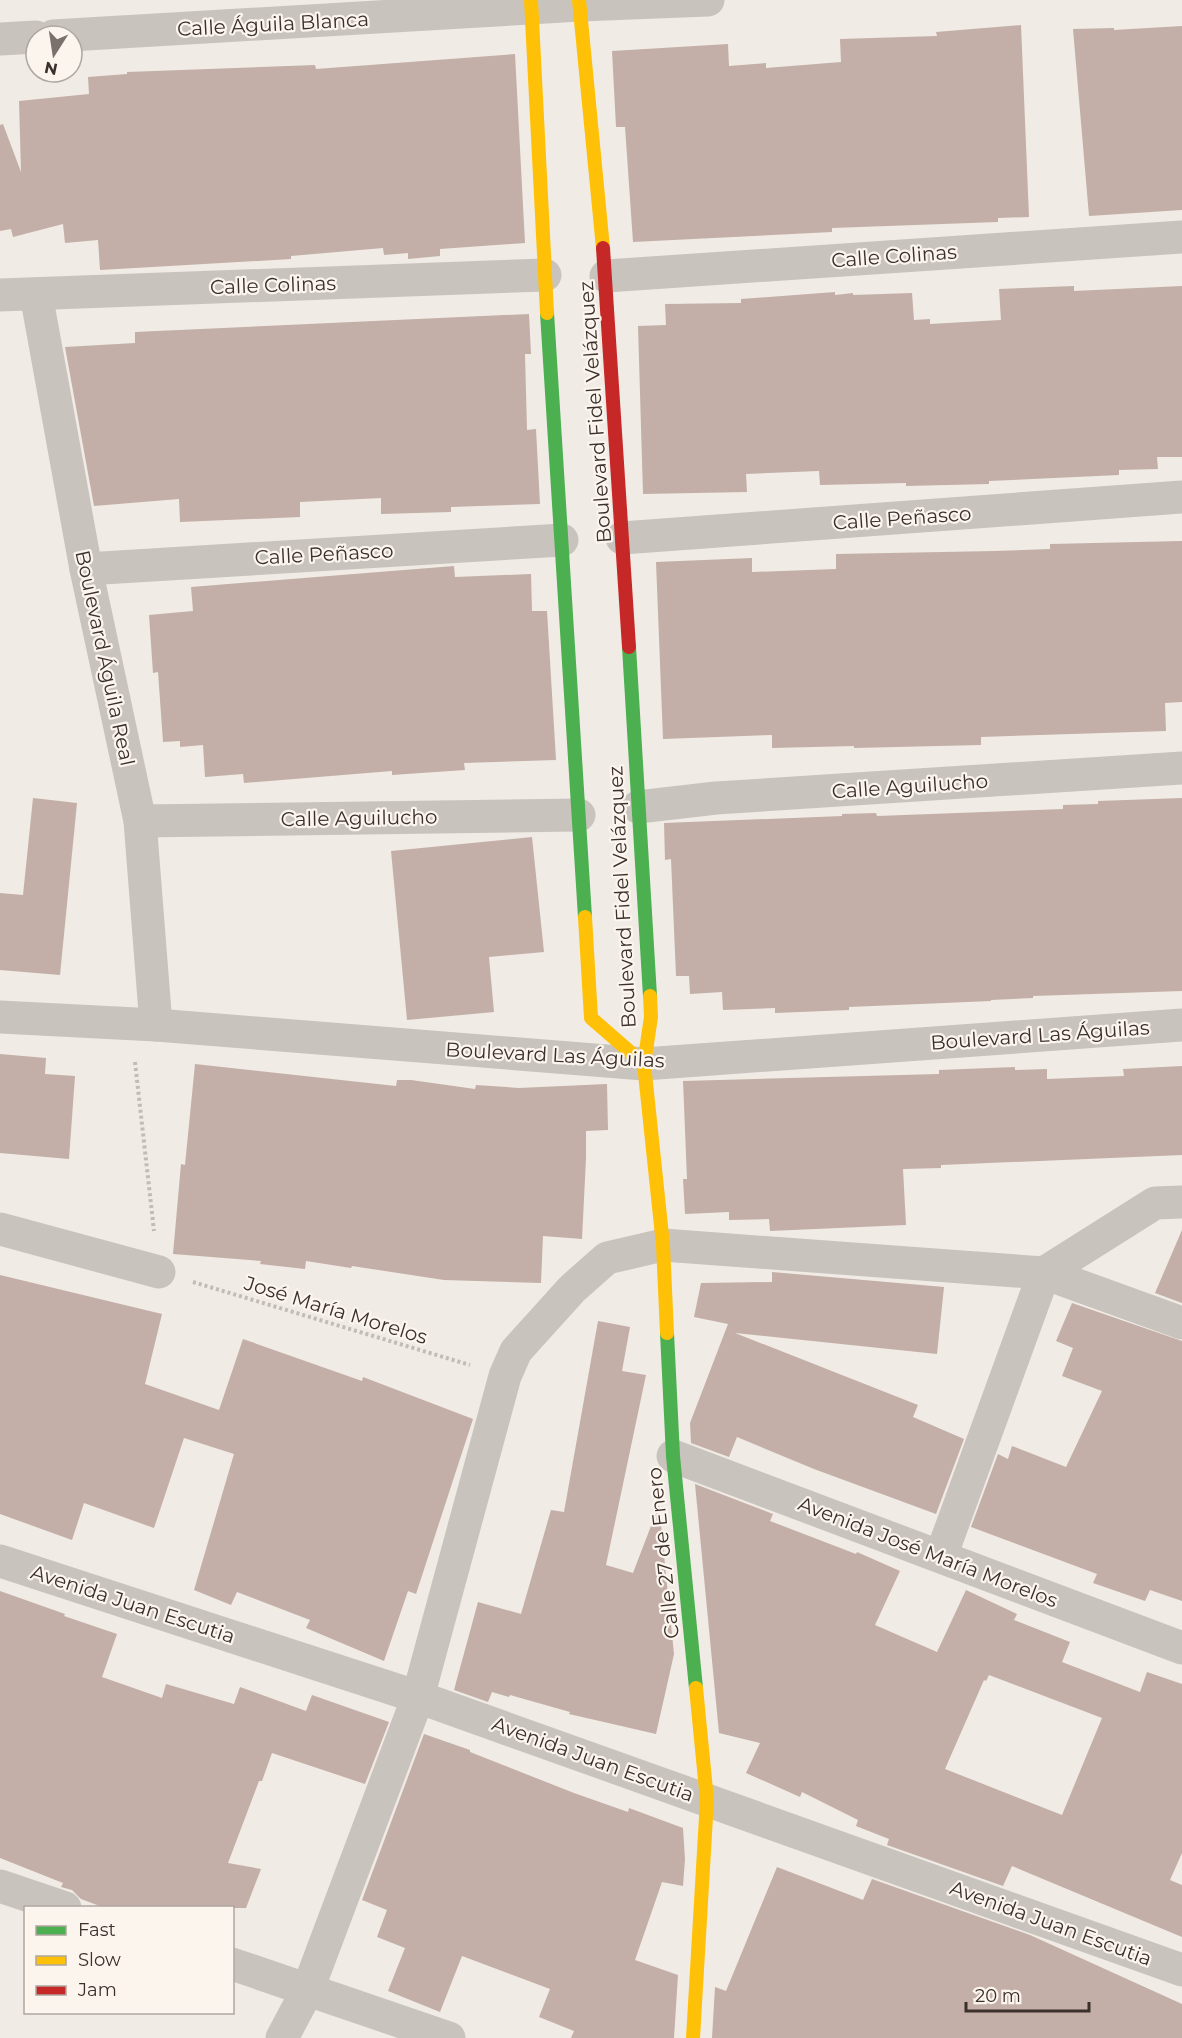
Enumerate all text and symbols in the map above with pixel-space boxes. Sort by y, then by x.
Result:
street label: Calle Águila Blanca [177,7,369,41]
north arrow [24,24,84,84]
text: N [43,58,59,79]
street label: Calle Colinas [830,240,958,272]
street label: Calle Colinas [210,271,337,299]
street label: Boulevard Fidel Velázquez [574,280,616,544]
street label: Calle Peñasco [832,501,972,535]
street label: Calle Peñasco [254,538,394,570]
street label: Boulevard Águila Real [70,548,140,768]
street label: Boulevard Fidel Velázquez [603,765,641,1029]
street label: Calle Aguilucho [831,769,989,803]
street label: Calle Aguilucho [280,805,438,831]
street label: Boulevard Las Águilas [930,1015,1151,1055]
street label: Boulevard Las Águilas [445,1037,665,1073]
street label: José María Morelos [241,1270,431,1349]
street label: Calle 27 de Enero [642,1466,684,1640]
street label: Avenida José María Morelos [795,1491,1061,1613]
street label: Avenida Juan Escutia [28,1560,238,1648]
street label: Avenida Juan Escutia [489,1711,697,1807]
street label: Avenida Juan Escutia [947,1875,1155,1971]
legend [24,1906,234,2014]
text: Fast [78,1919,116,1941]
text: Slow [78,1949,121,1971]
scale bar [966,1975,1089,2013]
text: Jam [77,1979,117,2001]
text: 20 m [975,1985,1021,2007]

